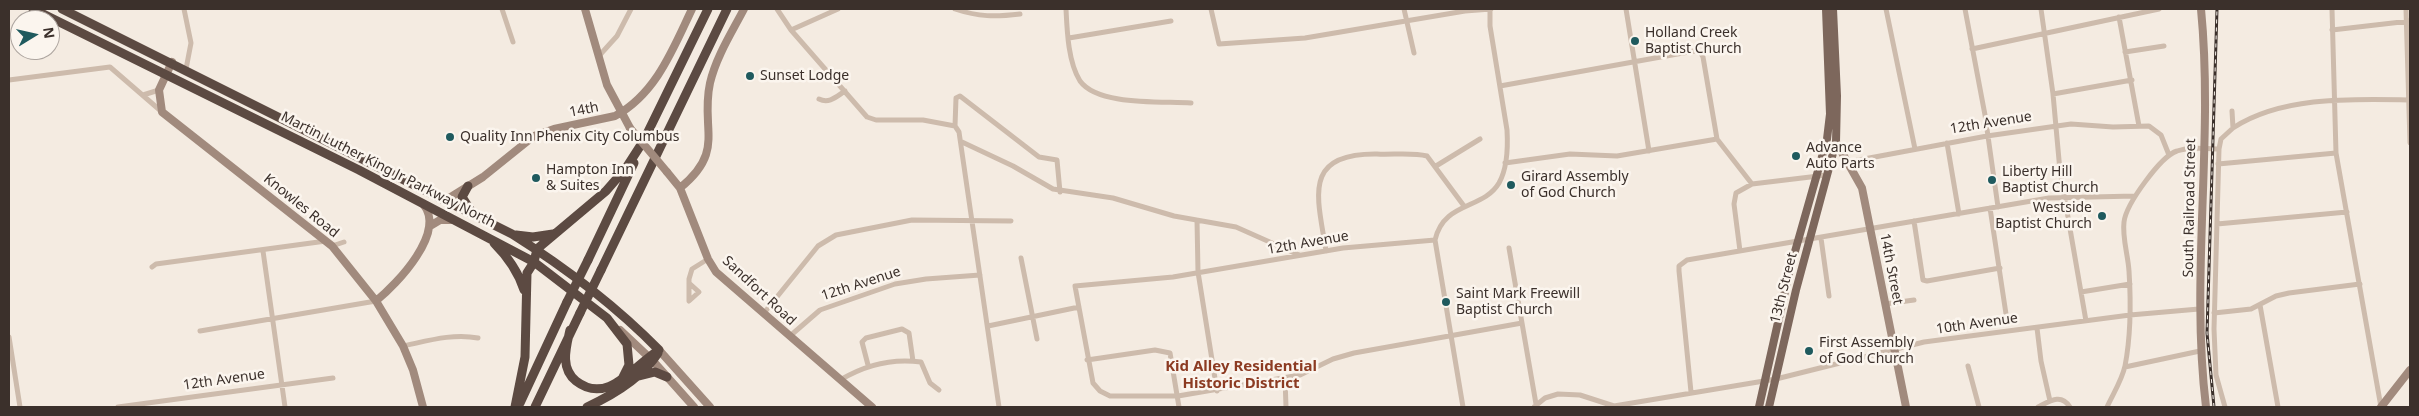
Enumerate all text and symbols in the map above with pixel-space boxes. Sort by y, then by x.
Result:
north arrow [10,10,60,60]
place label: Holland Creek Baptist Church [1645,25,1742,58]
text: N [39,26,60,40]
marker: Holland Creek Baptist Church [1629,35,1641,47]
place label: Sunset Lodge [760,68,849,84]
marker: Sunset Lodge [744,70,756,82]
street label: 14th [568,99,600,121]
street label: Martin Luther King Jr Parkway North [278,108,498,232]
street label: 12th Avenue [1949,108,2033,138]
place label: Quality Inn Phenix City Columbus [460,129,679,145]
marker: Quality Inn Phenix City Columbus [444,131,456,143]
street label: South Railroad Street [2180,138,2200,278]
place label: Advance Auto Parts [1806,140,1875,172]
marker: Advance Auto Parts [1790,150,1802,162]
place label: Hampton Inn & Suites [546,162,634,194]
place label: Liberty Hill Baptist Church [2002,164,2099,196]
place label: Girard Assembly of God Church [1521,169,1629,202]
street label: Knowles Road [260,171,342,241]
marker: Hampton Inn & Suites [530,172,542,184]
marker: Liberty Hill Baptist Church [1986,174,1998,186]
marker: Girard Assembly of God Church [1505,179,1517,191]
place label: Westside Baptist Church [1995,200,2092,232]
marker: Westside Baptist Church [2096,210,2108,222]
street label: 12th Avenue [1266,228,1350,258]
street label: 14th Street [1876,232,1906,306]
street label: 13th Street [1767,251,1801,325]
street label: Sandfort Road [719,253,799,329]
street label: 12th Avenue [819,263,903,305]
place label: Saint Mark Freewill Baptist Church [1456,286,1580,318]
marker: Saint Mark Freewill Baptist Church [1440,296,1452,308]
street label: 10th Avenue [1935,310,2019,338]
place label: First Assembly of God Church [1819,335,1914,368]
marker: First Assembly of God Church [1803,345,1815,357]
district label: Kid Alley Residential Historic District [1165,358,1317,393]
street label: 12th Avenue [182,366,266,394]

